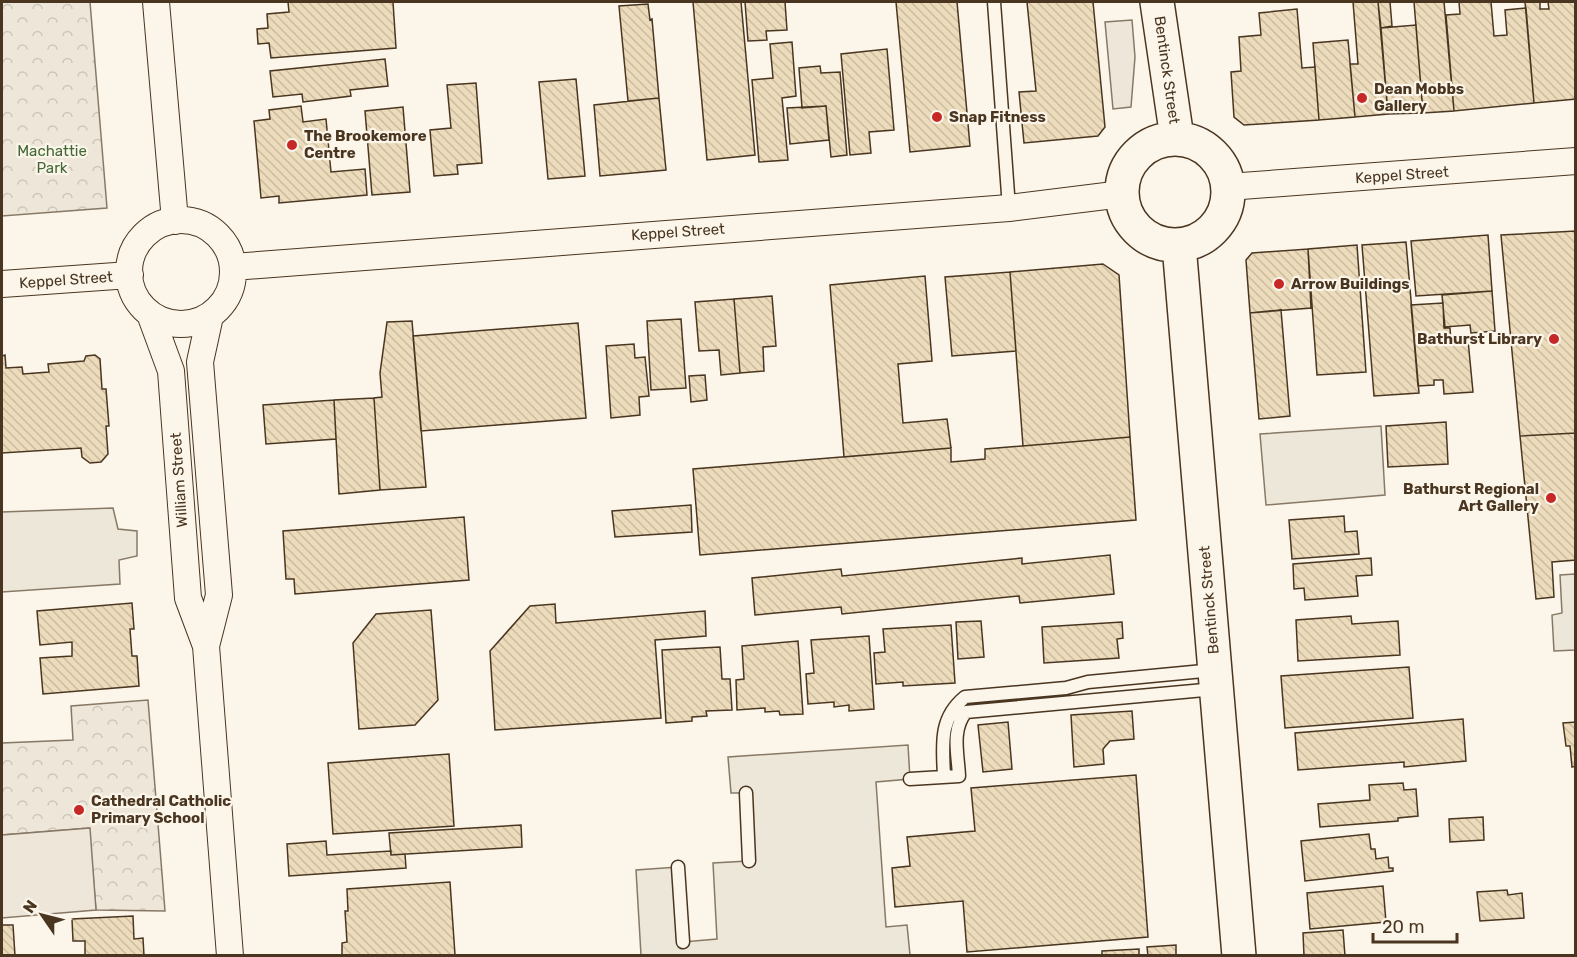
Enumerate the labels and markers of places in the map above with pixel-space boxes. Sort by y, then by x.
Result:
place label: Dean Mobbs Gallery [1374,80,1464,115]
marker: Dean Mobbs Gallery [1355,91,1369,105]
place label: Snap Fitness [949,108,1046,126]
marker: Snap Fitness [930,110,944,124]
place label: The Brookemore Centre [304,127,427,162]
marker: The Brookemore Centre [285,138,299,152]
place label: Arrow Buildings [1291,275,1410,293]
marker: Arrow Buildings [1272,277,1286,291]
place label: Bathurst Library [1417,330,1542,348]
marker: Bathurst Library [1547,332,1561,346]
place label: Bathurst Regional Art Gallery [1403,480,1539,515]
marker: Bathurst Regional Art Gallery [1544,491,1558,505]
place label: Cathedral Catholic Primary School [91,792,231,827]
marker: Cathedral Catholic Primary School [72,803,86,817]

